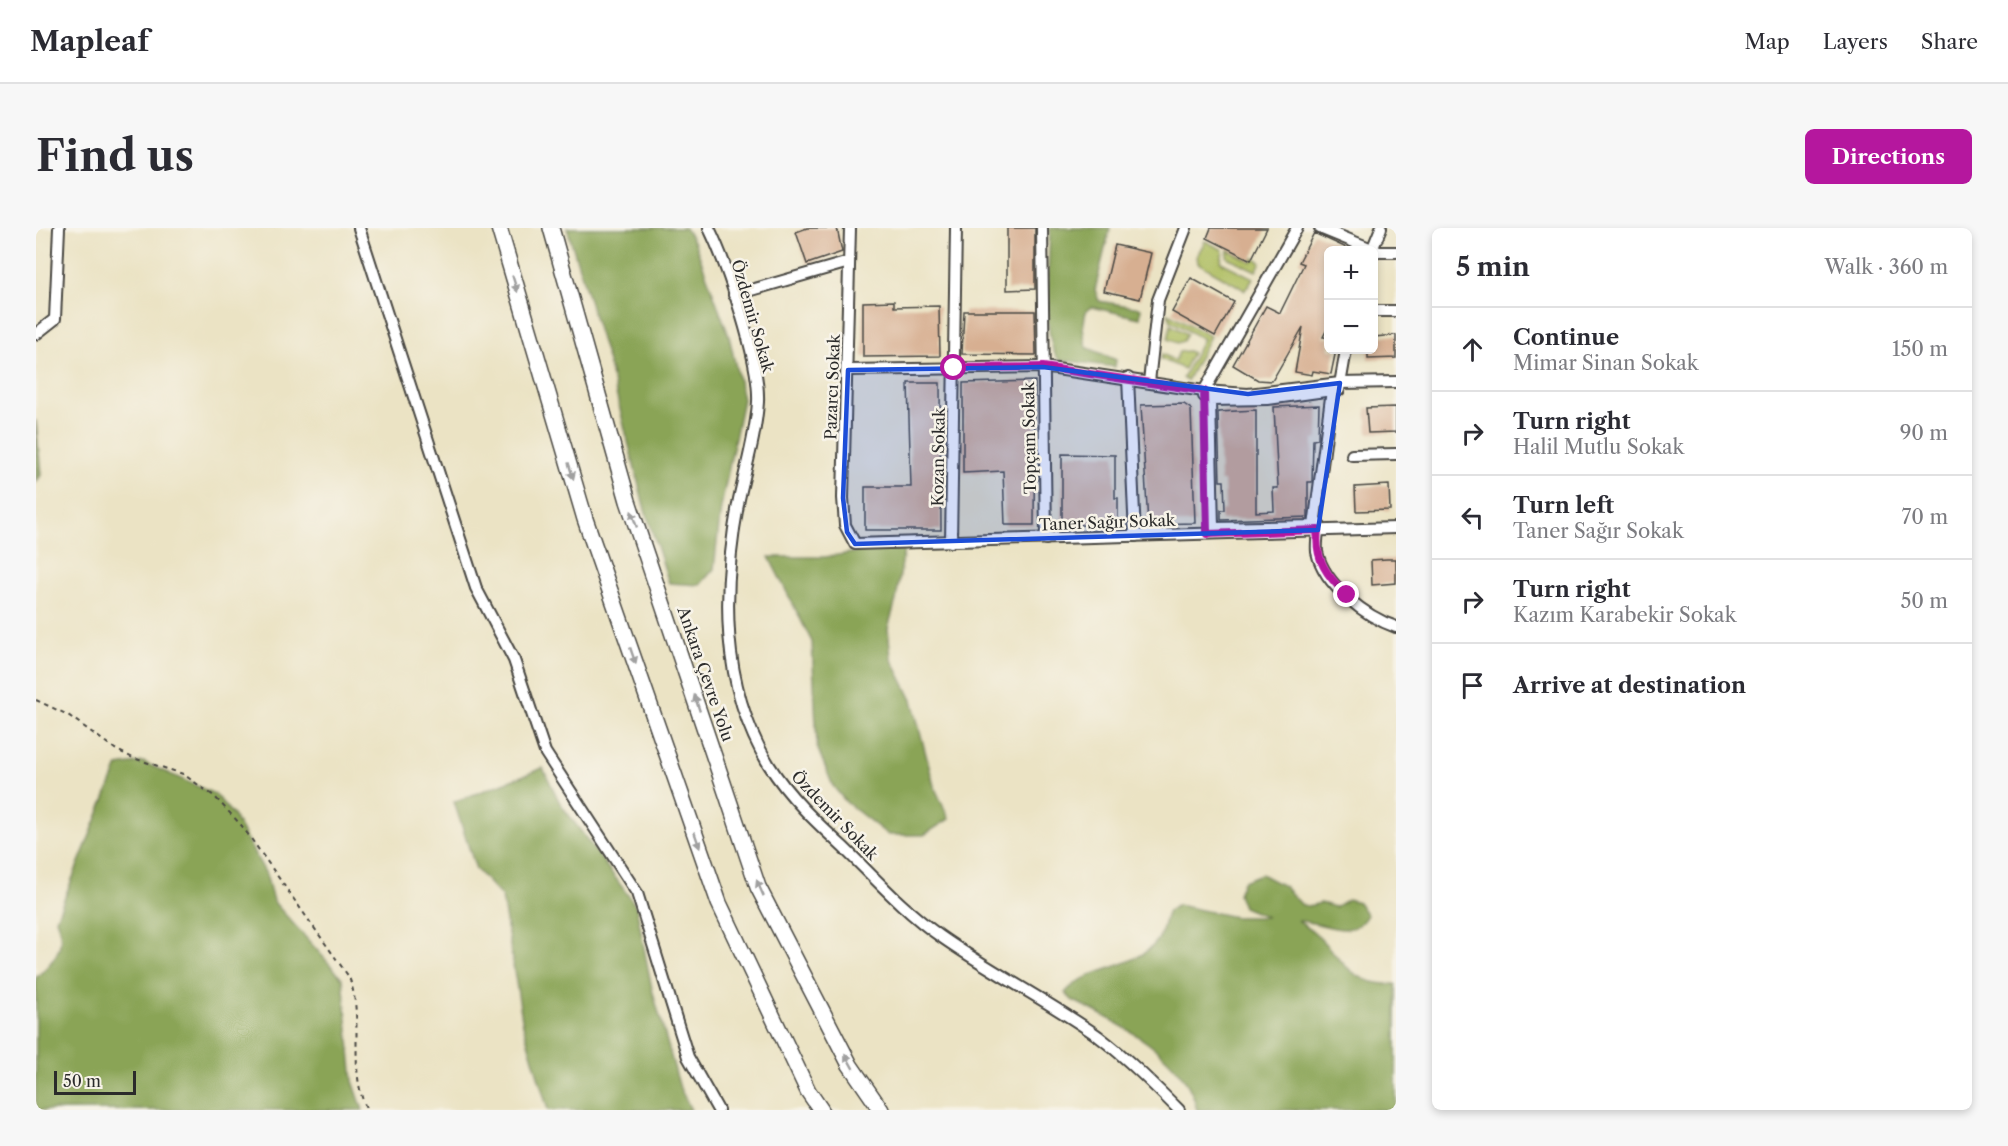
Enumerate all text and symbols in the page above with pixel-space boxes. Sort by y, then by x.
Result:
text: Mapleaf [30,24,149,58]
text: Map [1745,29,1790,54]
text: Layers [1823,29,1888,54]
text: Share [1921,29,1978,54]
button: Directions [1805,129,1972,184]
text: Find us [36,130,194,182]
map controls [1324,246,1378,354]
button: + [1324,246,1378,300]
text: 5 min [1456,251,1530,283]
text: Walk · 360 m [1825,255,1948,279]
street label: Özdemir Sokak [727,257,779,376]
one-way arrow [511,275,520,293]
button: − [1324,300,1378,354]
text: Continue [1513,324,1619,351]
street label: Pazarcı Sokak [820,333,844,440]
icon: ahead [1456,333,1489,366]
text: 150 m [1892,337,1948,361]
text: Mimar Sinan Sokak [1513,351,1698,375]
route start [940,354,966,380]
street label: Topçam Sokak [1018,381,1040,494]
street label: Kozan Sokak [927,407,949,507]
text: Turn right [1513,408,1631,435]
icon: right [1456,417,1489,450]
text: 90 m [1900,421,1948,445]
text: Halil Mutlu Sokak [1513,435,1684,459]
one-way arrow [567,462,576,480]
text: Turn left [1513,492,1614,519]
icon: left [1456,501,1489,534]
text: 70 m [1902,505,1948,529]
one-way arrow [629,510,639,528]
street label: Taner Sağır Sokak [1039,510,1176,534]
text: Taner Sağır Sokak [1513,519,1683,543]
text: Turn right [1513,576,1631,603]
route end [1333,581,1359,607]
icon: right [1456,585,1489,618]
text: 50 m [1901,589,1948,613]
street label: Ankara Çevre Yolu [673,603,738,744]
text: Kazım Karabekir Sokak [1513,603,1736,627]
one-way arrow [629,647,638,665]
icon: arrive [1456,669,1489,702]
text: Arrive at destination [1513,672,1746,699]
one-way arrow [691,694,701,712]
street label: Özdemir Sokak [787,766,883,864]
one-way arrow [693,831,703,849]
one-way arrow [755,879,764,896]
one-way arrow [844,1052,854,1069]
scale bar [54,1068,136,1096]
text: 50 m [63,1071,101,1091]

